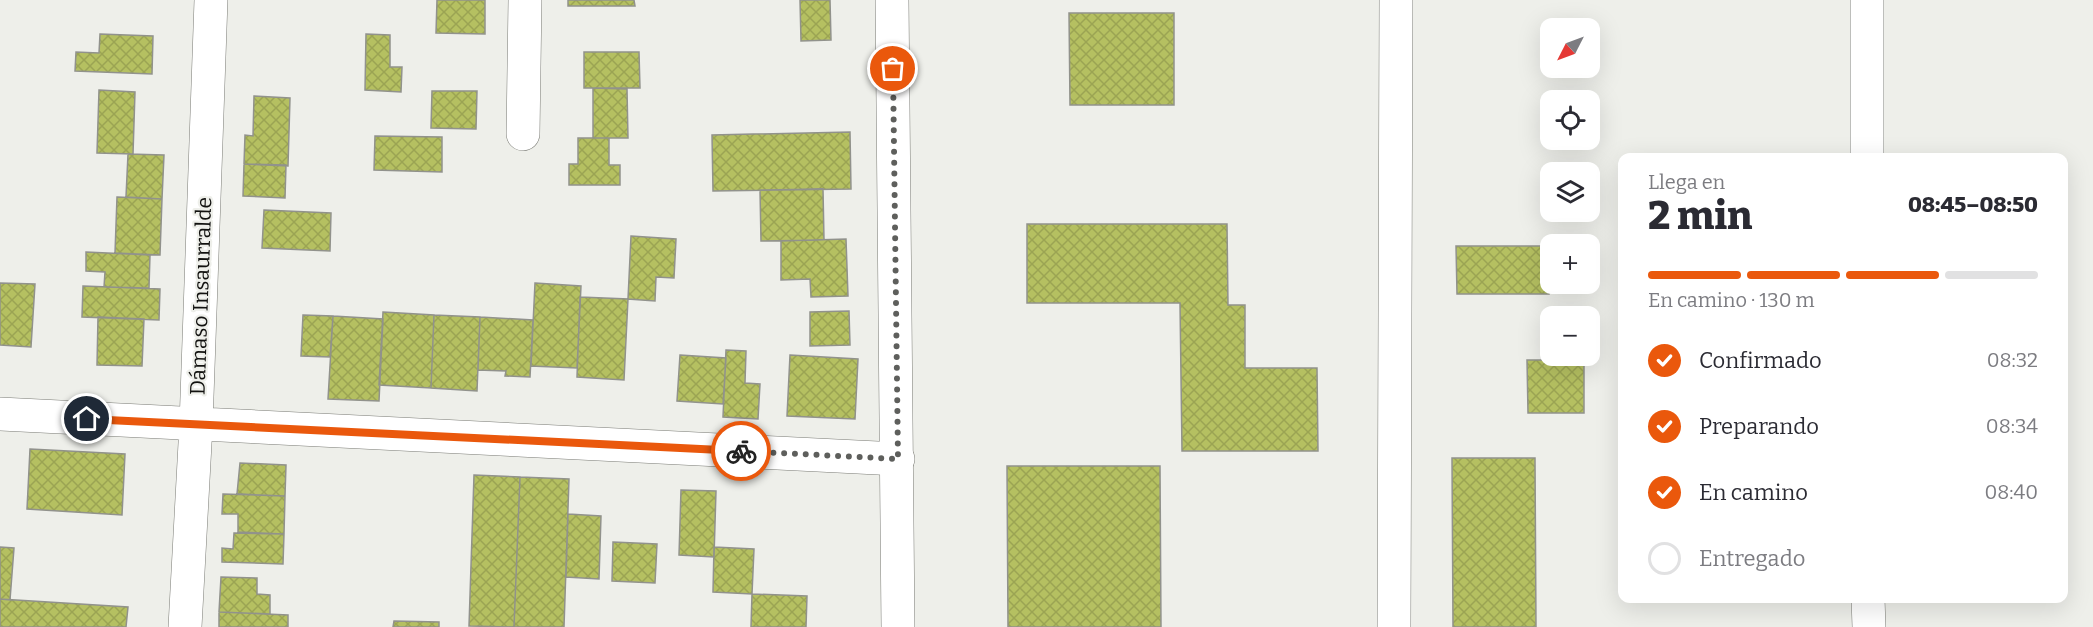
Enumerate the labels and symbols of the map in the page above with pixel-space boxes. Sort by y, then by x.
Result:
north arrow [1540,18,1600,78]
pin [867,43,918,94]
street label: Dámaso Insaurralde [185,196,217,396]
pin [61,393,112,444]
courier [711,421,771,481]

